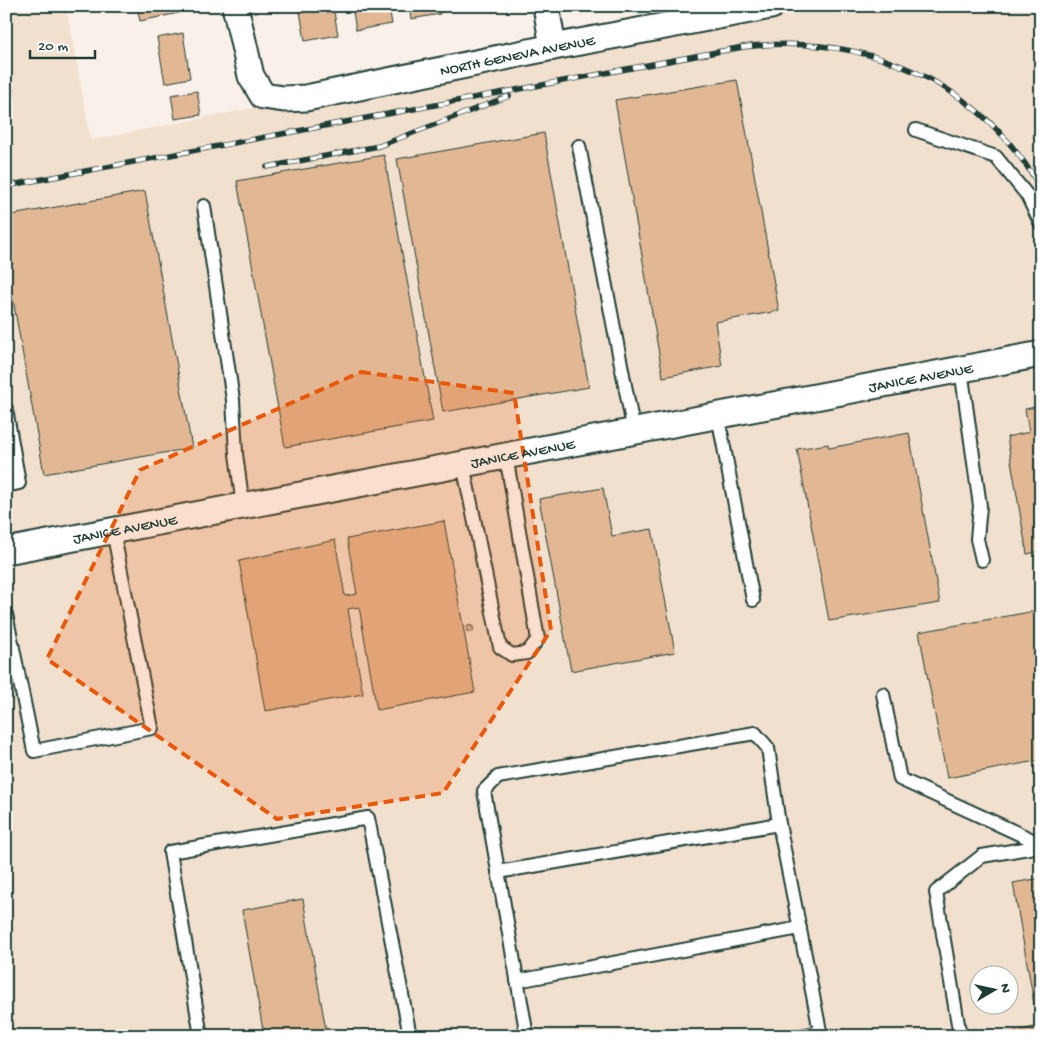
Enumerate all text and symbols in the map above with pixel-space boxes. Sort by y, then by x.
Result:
scale bar [30,28,95,60]
street label: NORTH GENEVA AVENUE [439,32,597,81]
text: 20 m [38,38,68,56]
street label: JANICE AVENUE [867,360,975,398]
street label: JANICE AVENUE [470,436,577,473]
street label: JANICE AVENUE [72,511,179,549]
north arrow [970,964,1020,1014]
text: N [995,983,1013,994]

